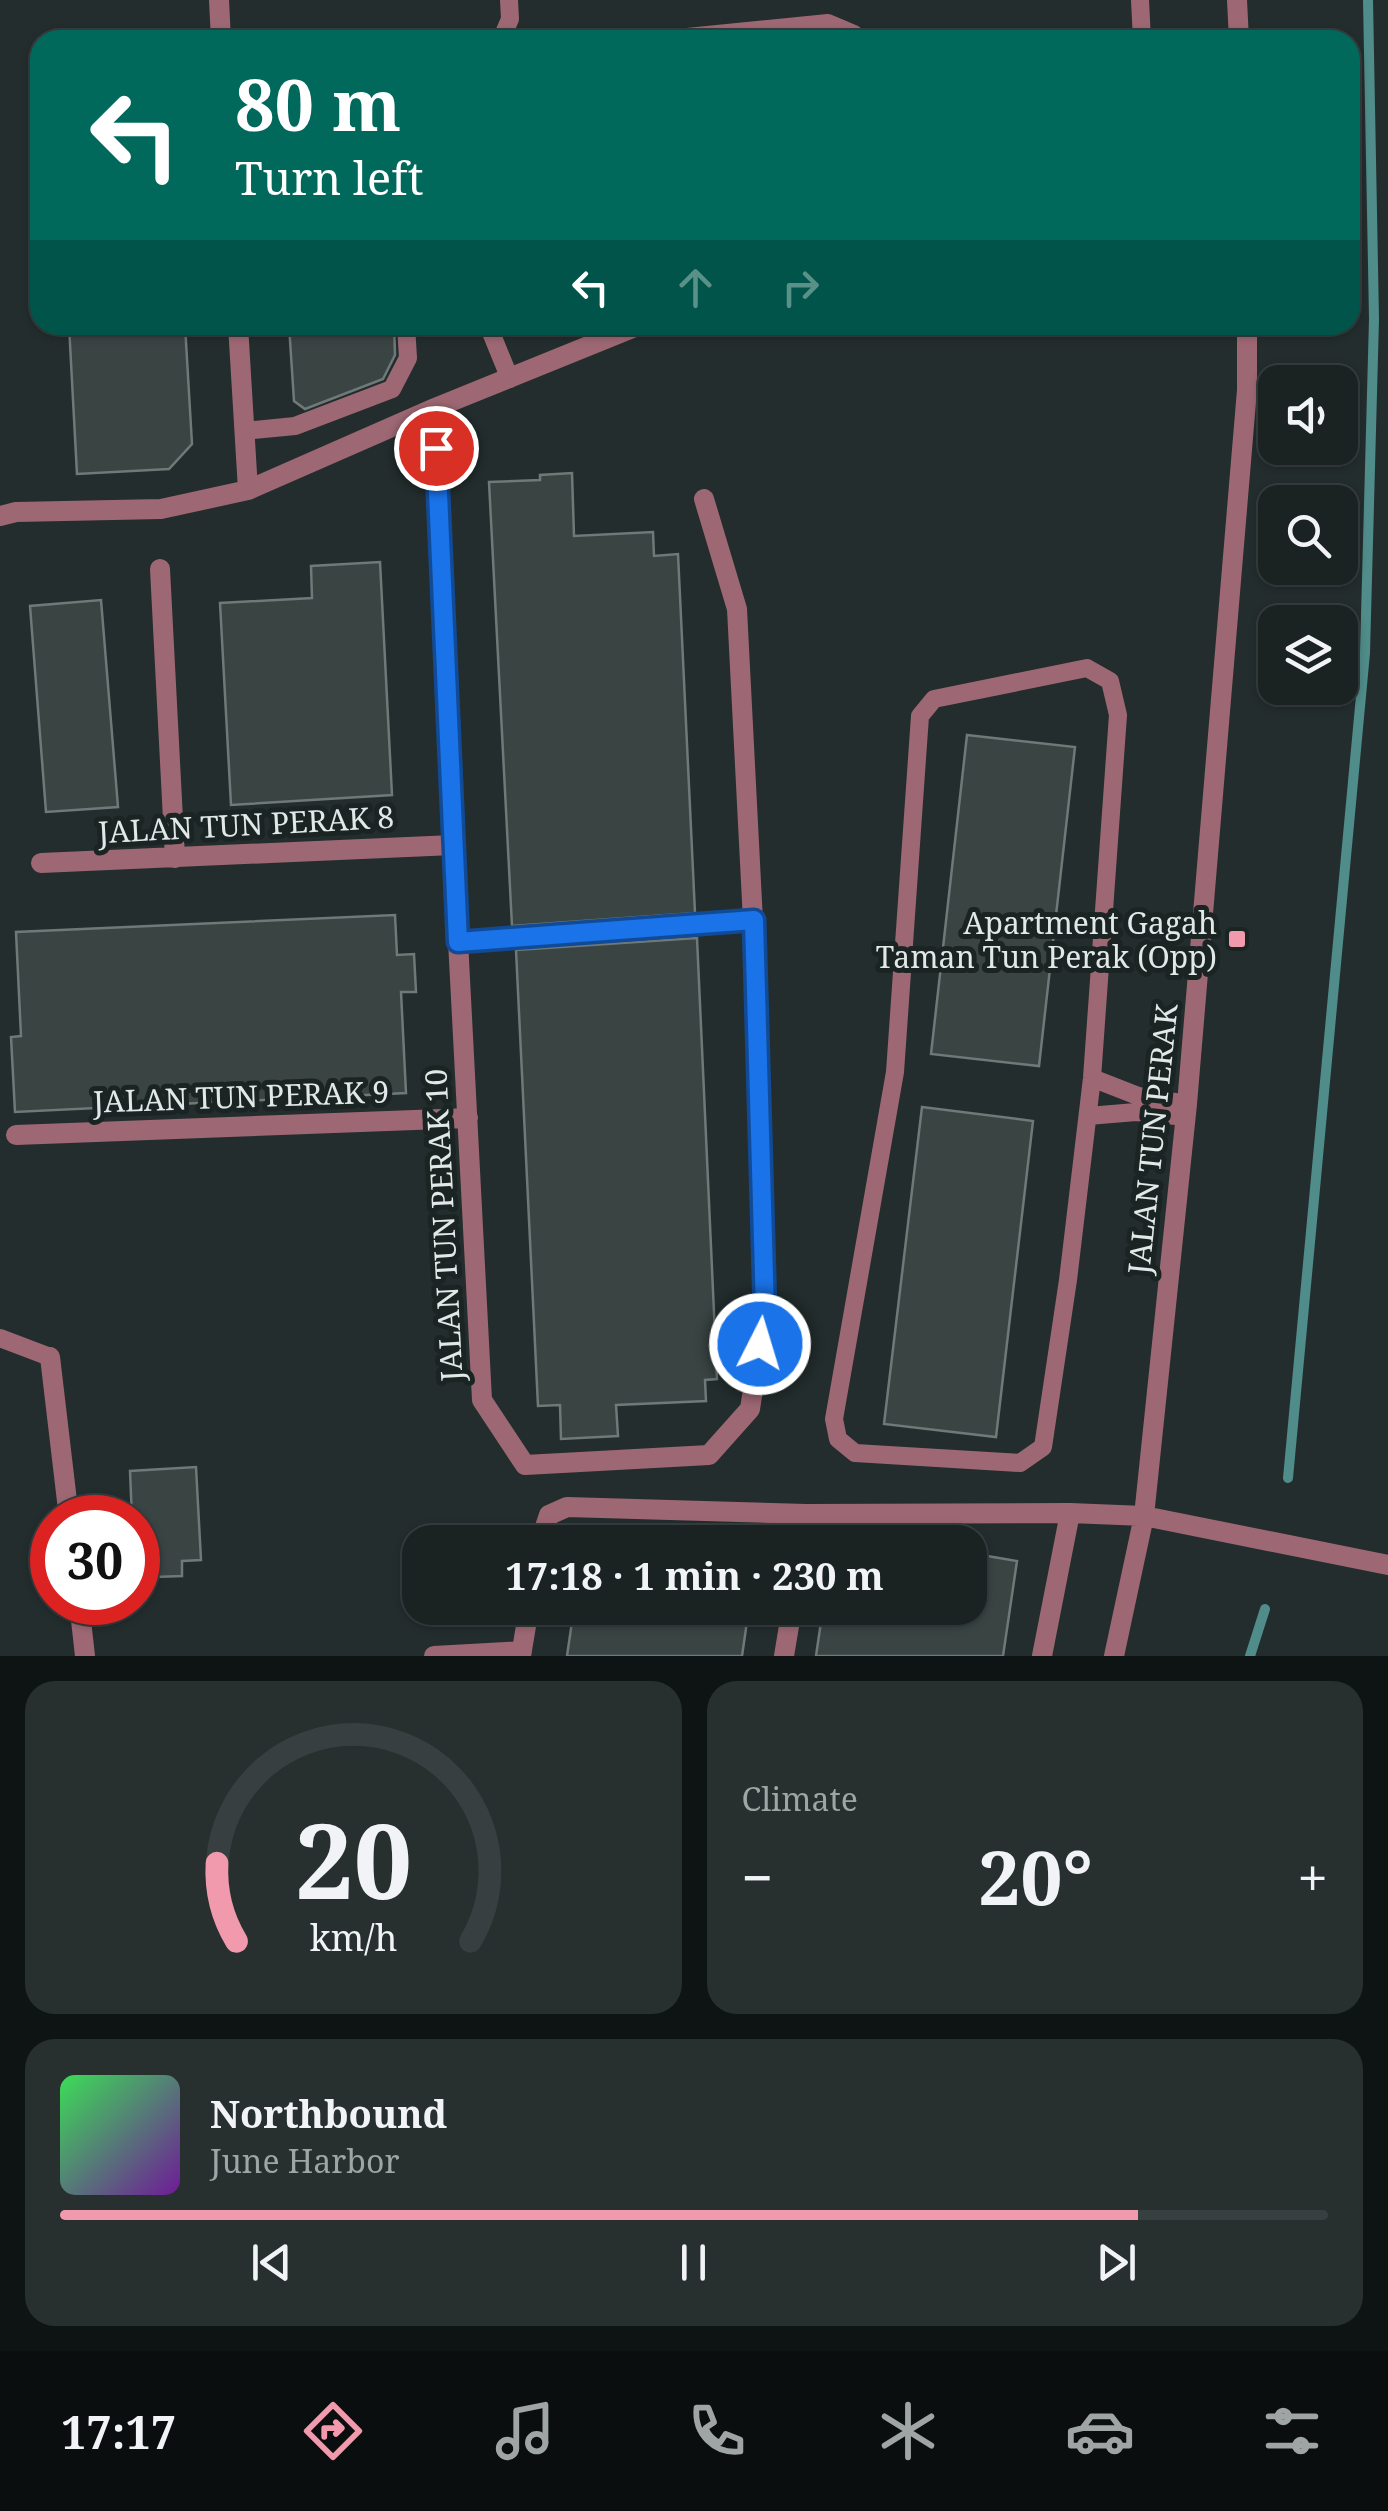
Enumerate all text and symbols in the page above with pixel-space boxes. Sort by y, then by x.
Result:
text: 80 m [235,56,401,152]
icon: left [70,70,200,200]
text: Turn left [235,147,424,208]
icon: left [563,260,618,315]
icon: ahead [668,260,723,315]
icon: right [773,260,828,315]
map controls [1258,365,1358,705]
button: sound [1258,365,1358,465]
pin [394,406,479,491]
icon: arrive [409,421,464,476]
button: search [1258,485,1358,585]
button: layers [1258,605,1358,705]
street label: JALAN TUN PERAK 8 [96,796,395,852]
place label: Apartment Gagah Taman Tun Perak (Opp) [876,902,1217,977]
marker: Apartment Gagah Taman Tun Perak (Opp) [1226,928,1248,950]
street label: JALAN TUN PERAK [1117,1001,1187,1277]
street label: JALAN TUN PERAK 10 [414,1068,472,1383]
street label: JALAN TUN PERAK 9 [91,1070,390,1122]
position arrow [708,1292,812,1396]
speed limit sign: 30 [30,1495,160,1625]
text: 17:18 · 1 min · 230 m [505,1549,884,1601]
text: Climate [742,1777,858,1820]
text: 20 [294,1788,412,1929]
text: 20° [978,1825,1093,1927]
text: − [742,1839,773,1914]
text: + [1297,1839,1328,1914]
text: km/h [309,1913,397,1961]
text: Northbound [210,2087,447,2139]
text: June Harbor [210,2139,399,2182]
icon: previous [244,2235,299,2290]
icon: pause [666,2235,721,2290]
icon: next [1089,2235,1144,2290]
icon: directions [298,2396,368,2466]
icon: music [490,2396,560,2466]
icon: phone [682,2396,752,2466]
icon: climate [873,2396,943,2466]
icon: car [1065,2396,1135,2466]
icon: filters [1257,2396,1327,2466]
text: 17:17 [61,2401,176,2462]

